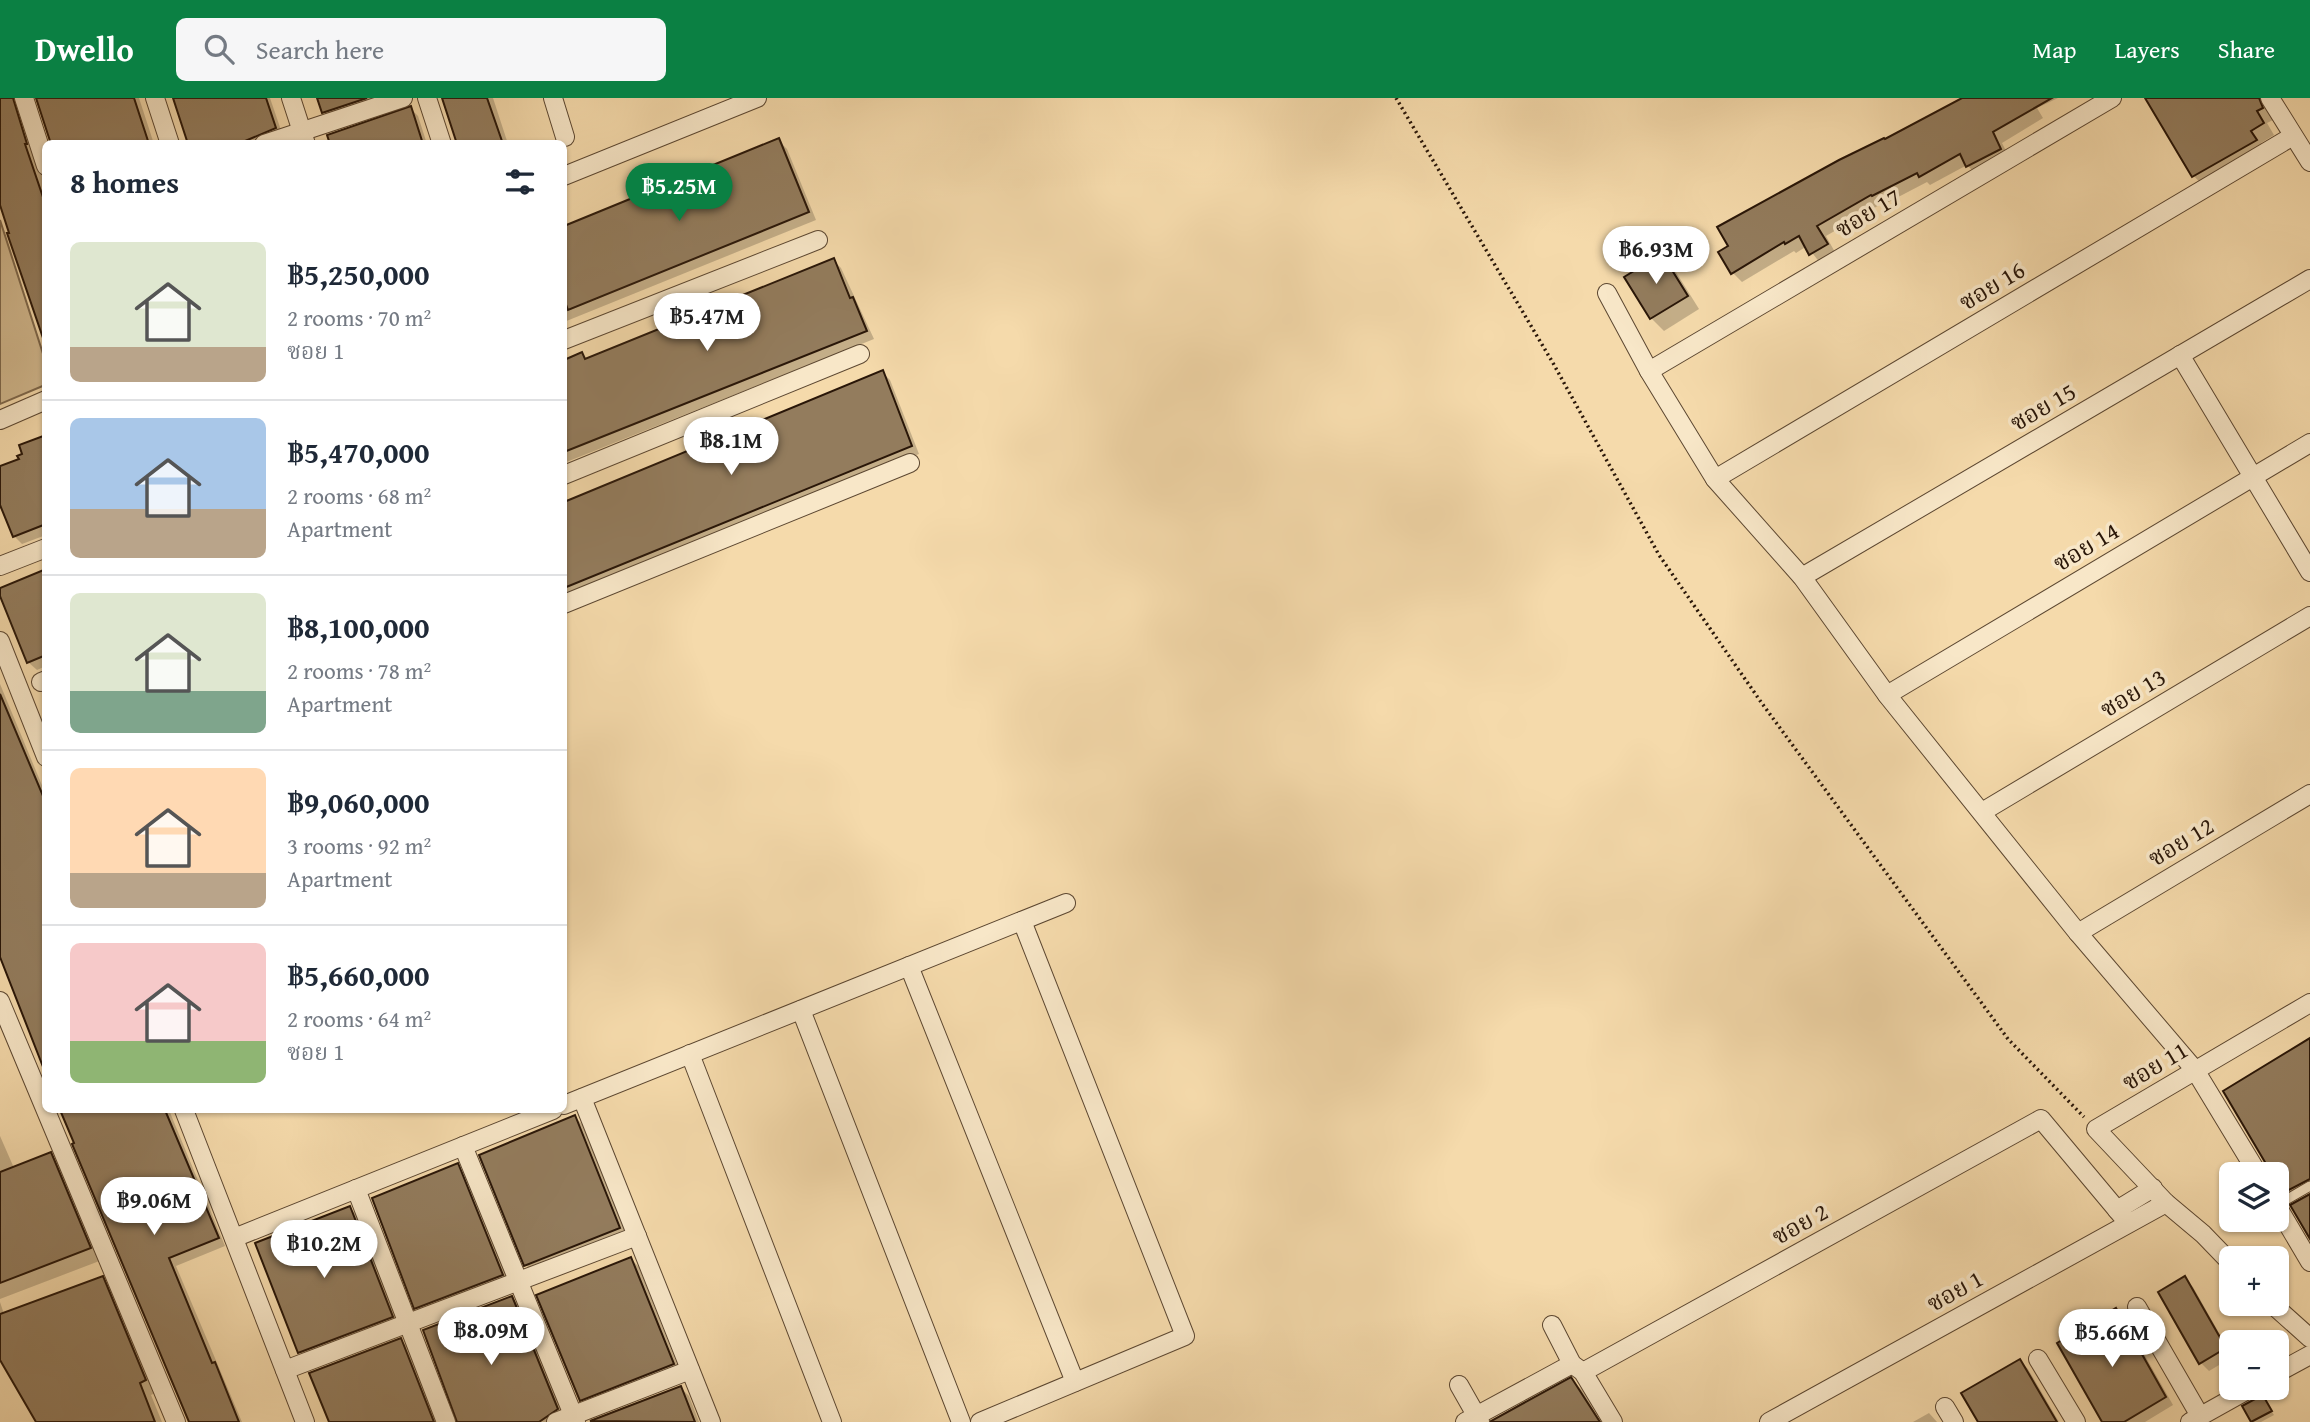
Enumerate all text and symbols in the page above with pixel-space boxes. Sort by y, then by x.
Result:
search box [176,18,666,81]
text: Dwello [35,25,134,73]
icon: search [200,30,238,68]
text: Search here [256,30,384,69]
text: Map [2033,32,2076,67]
text: Layers [2114,32,2180,67]
text: Share [2218,32,2275,67]
text: 8 homes [70,160,179,204]
icon: filters [501,163,539,201]
pin: ฿5.25M [622,164,736,223]
text: ฿5.25M [642,169,716,202]
street label: ซอย 17 [1828,179,1907,246]
pin: ฿6.93M [1599,226,1713,286]
text: ฿6.93M [1619,232,1693,265]
text: ฿5,250,000 [287,252,430,296]
street label: ซอย 16 [1952,252,2031,319]
icon: home [126,270,210,354]
pin: ฿5.47M [650,294,764,353]
text: ฿5.47M [670,299,744,332]
text: 2 rooms · 70 m² [287,301,431,334]
text: ซอย 1 [287,334,344,367]
street label: ซอย 15 [2003,374,2082,440]
pin: ฿8.1M [682,418,780,477]
text: ฿8.1M [700,423,762,456]
text: ฿5,470,000 [287,430,430,474]
icon: home [126,446,210,530]
text: 2 rooms · 68 m² [287,479,431,512]
text: Apartment [287,512,392,545]
street label: ซอย 14 [2046,513,2125,580]
text: ฿8,100,000 [287,605,430,649]
icon: home [126,621,210,705]
text: 2 rooms · 78 m² [287,654,431,687]
street label: ซอย 13 [2093,659,2172,726]
text: Apartment [287,687,392,720]
text: ฿9,060,000 [287,780,430,824]
icon: home [126,796,210,880]
street label: ซอย 12 [2141,808,2220,875]
text: 3 rooms · 92 m² [287,829,431,862]
text: Apartment [287,862,392,895]
text: ฿5,660,000 [287,953,430,997]
icon: home [126,971,210,1055]
text: 2 rooms · 64 m² [287,1002,431,1035]
street label: ซอย 11 [2115,1032,2194,1099]
text: ซอย 1 [287,1035,344,1068]
map controls [2219,1162,2289,1400]
button: layers [2219,1162,2289,1232]
pin: ฿9.06M [97,1178,211,1237]
text: ฿9.06M [117,1183,191,1216]
street label: ซอย 2 [1765,1194,1834,1253]
pin: ฿10.2M [267,1220,381,1280]
text: ฿10.2M [287,1226,361,1259]
button: + [2219,1246,2289,1316]
street label: ซอย 1 [1920,1261,1989,1320]
pin: ฿8.09M [434,1308,548,1367]
pin: ฿5.66M [2055,1310,2169,1369]
text: ฿8.09M [454,1313,528,1346]
text: ฿5.66M [2075,1315,2149,1348]
button: − [2219,1330,2289,1400]

